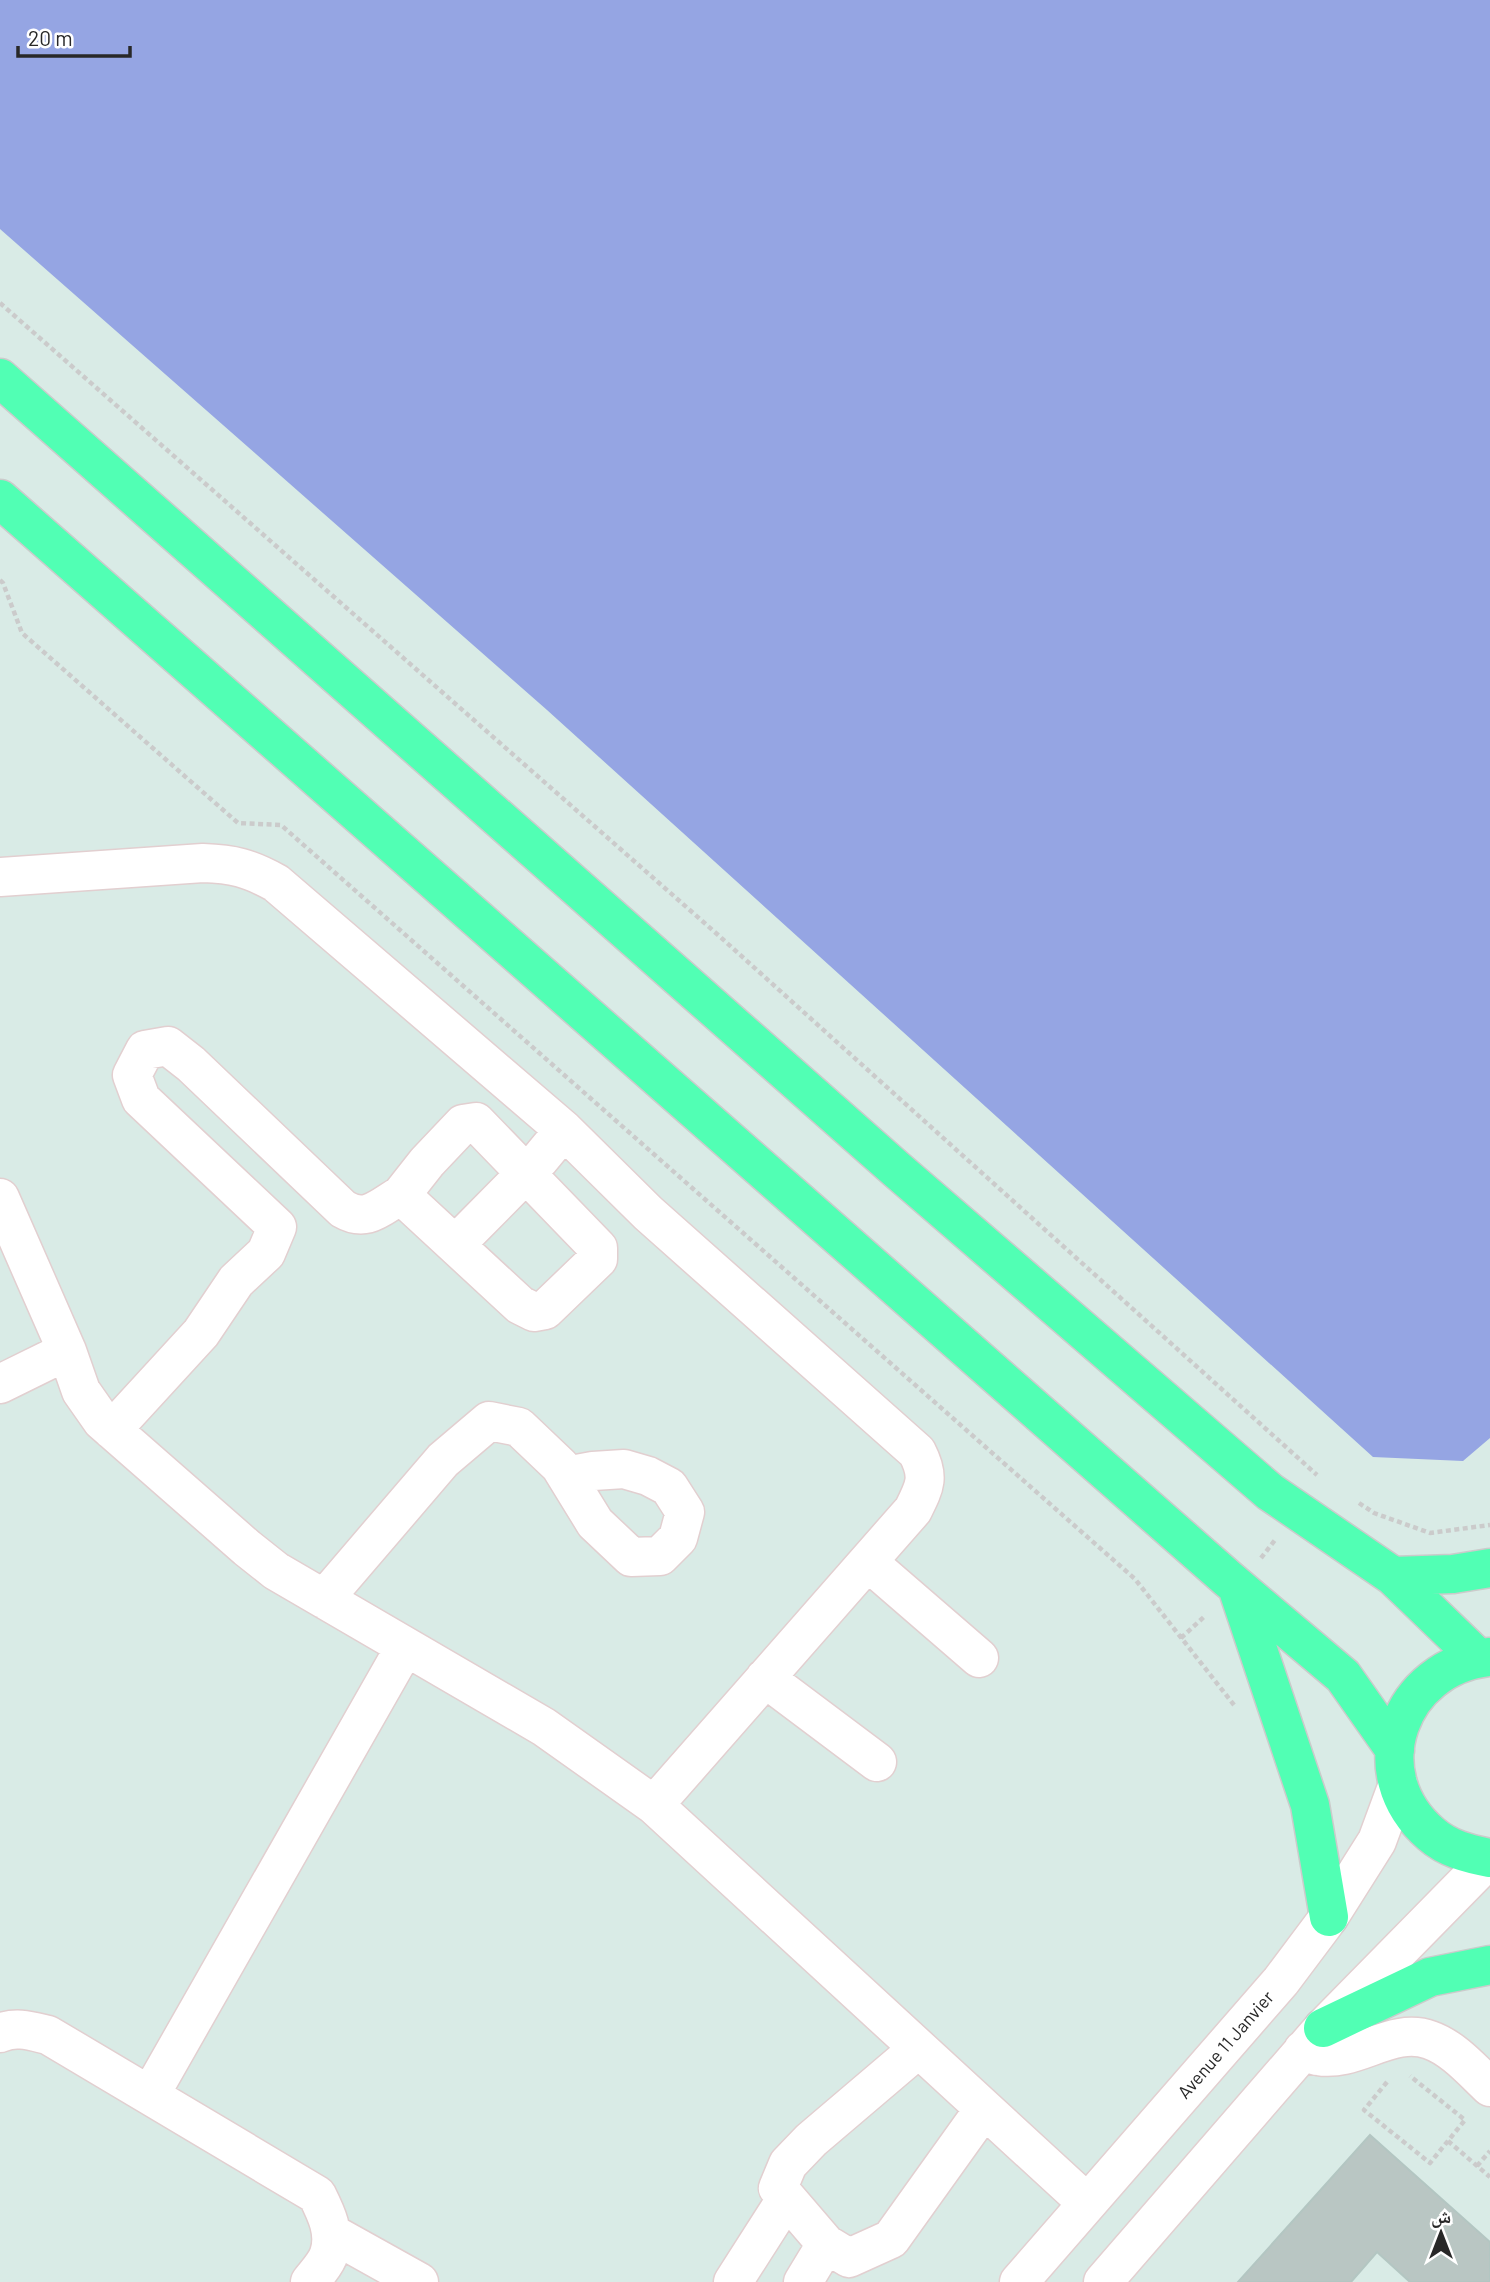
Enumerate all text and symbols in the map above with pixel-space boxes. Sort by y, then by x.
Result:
scale bar [18,14,130,58]
text: 20 m [28,25,73,50]
street label: Avenue 11 Janvier [1173,1986,1278,2103]
north arrow [1406,2198,1476,2268]
text: ش [1431,2204,1451,2228]

